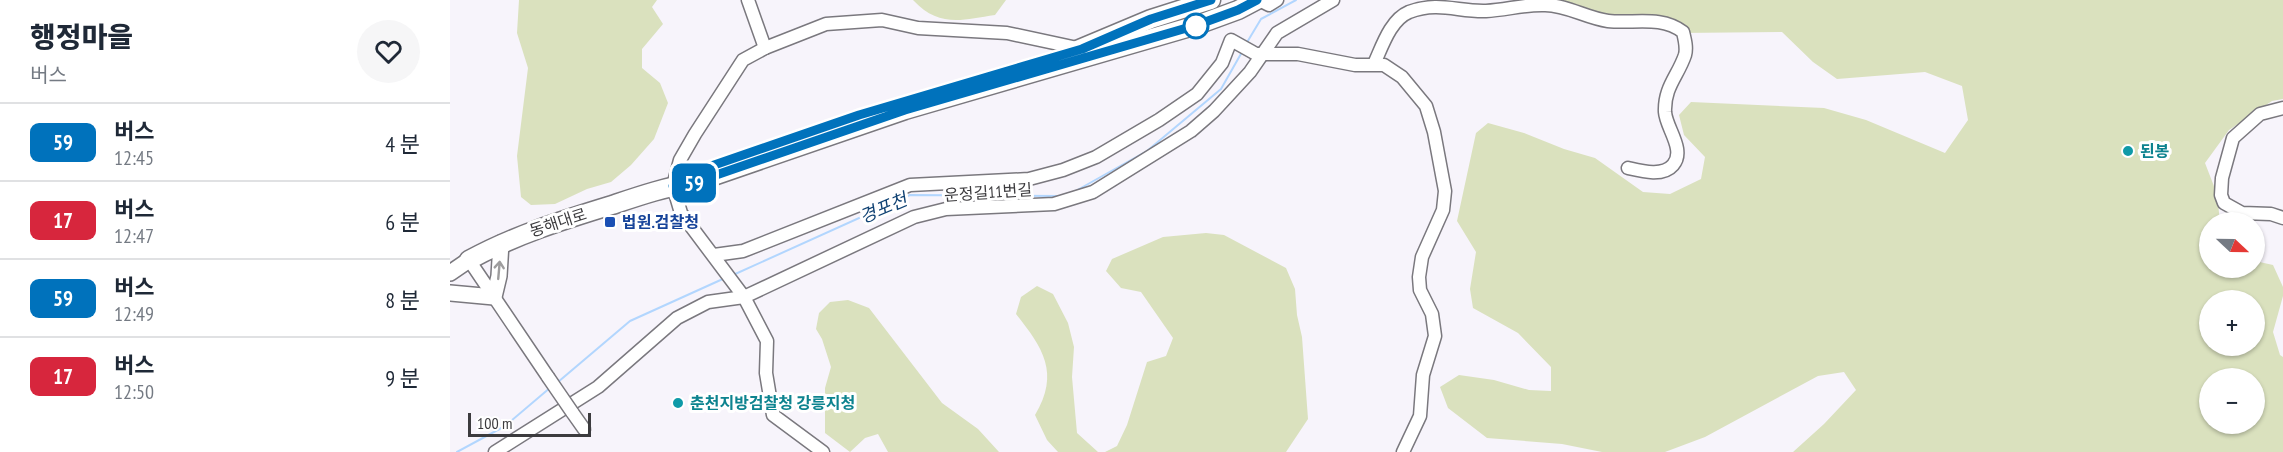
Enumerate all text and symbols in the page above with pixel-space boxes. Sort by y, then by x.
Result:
unlabelled marker [1183,13,1209,39]
text: 행정마을 [30,18,133,55]
button: heart [357,20,420,83]
text: 버스 [30,62,67,88]
text: 버스 [114,117,154,145]
text: 59 [53,129,73,156]
text: 4 분 [385,130,420,158]
place label: 된봉 [2140,141,2169,161]
marker: 된봉 [2121,144,2135,158]
text: 12:45 [114,145,154,171]
line badge: 59 [667,164,721,202]
text: 59 [684,170,704,197]
street label: 운정길11번길 [943,179,1033,205]
water label: 경포천 [856,187,913,228]
text: 버스 [114,195,154,223]
street label: 동해대로 [527,203,589,241]
text: 17 [53,207,73,234]
text: 6 분 [385,208,420,236]
place label: 법원.검찰청 [622,212,699,232]
north arrow [2199,212,2265,278]
map controls [2199,212,2265,434]
marker: 법원.검찰청 [603,215,617,229]
text: 12:47 [114,223,154,249]
one-way arrow [494,261,505,280]
text: 버스 [114,273,154,301]
text: 59 [53,285,73,312]
text: 8 분 [385,286,420,314]
button: + [2199,290,2265,356]
text: 12:49 [114,301,154,327]
text: 버스 [114,351,154,379]
text: 17 [53,363,73,390]
text: 9 분 [385,364,420,392]
button: − [2199,368,2265,434]
text: 12:50 [114,379,154,405]
place label: 춘천지방검찰청 강릉지청 [690,393,855,413]
marker: 춘천지방검찰청 강릉지청 [671,396,685,410]
scale bar [468,410,591,438]
text: 100 m [477,413,512,433]

